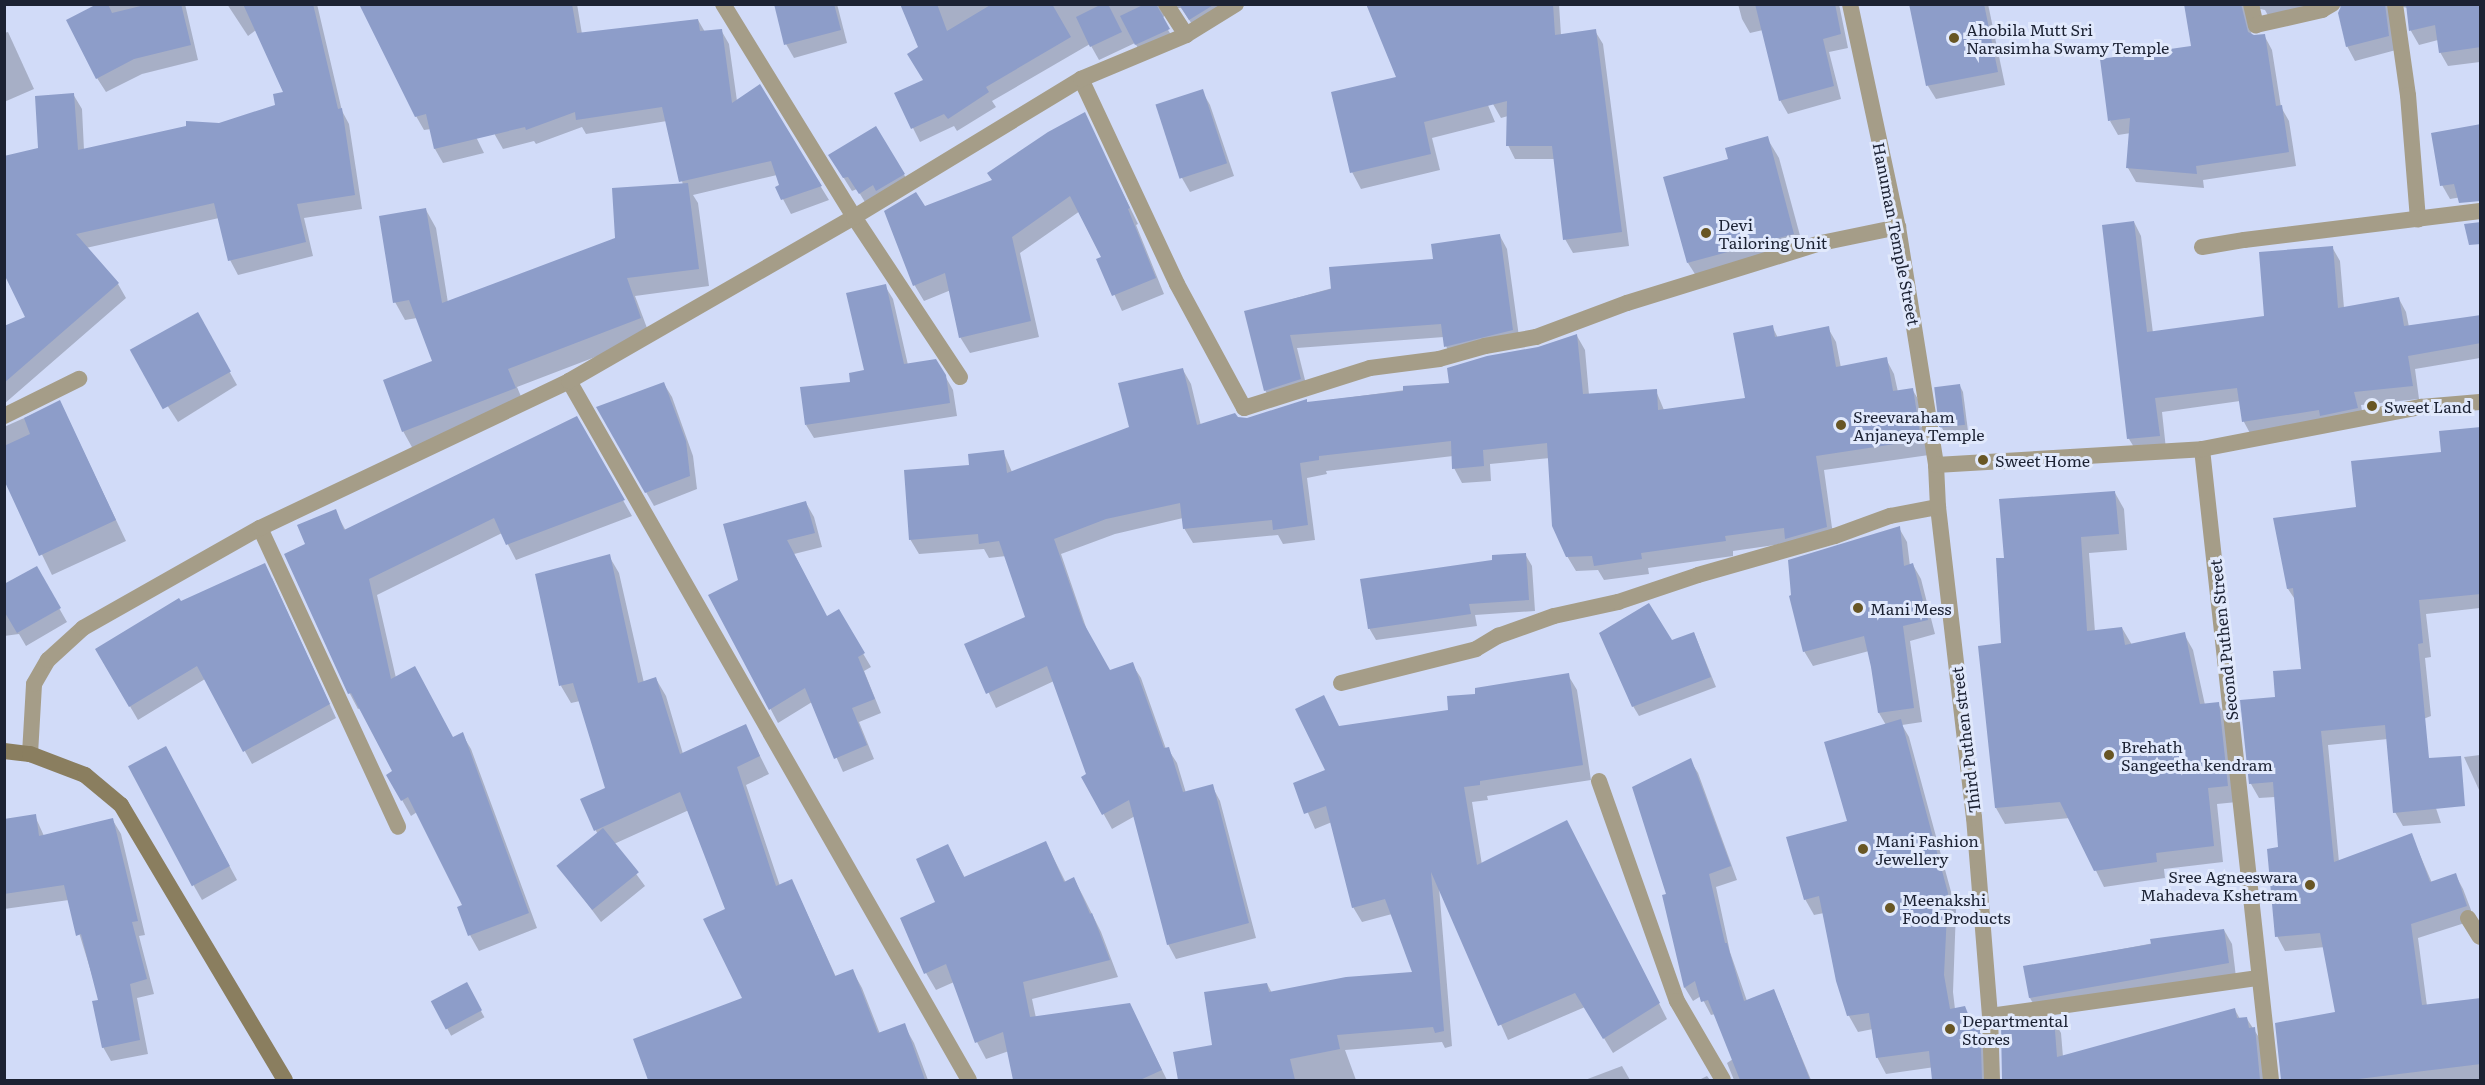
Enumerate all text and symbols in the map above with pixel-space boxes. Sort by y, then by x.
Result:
place label: Ahobila Mutt Sri Narasimha Swamy Temple [1966,19,2169,57]
marker: Ahobila Mutt Sri Narasimha Swamy Temple [1947,31,1961,45]
street label: Hanuman Temple Street [1870,141,1924,327]
place label: Devi Tailoring Unit [1718,214,1827,252]
marker: Devi Tailoring Unit [1699,226,1713,240]
place label: Sweet Land [2384,396,2472,416]
marker: Sweet Land [2365,399,2379,413]
place label: Sreevaraham Anjaneya Temple [1853,406,1985,444]
marker: Sreevaraham Anjaneya Temple [1834,418,1848,432]
place label: Sweet Home [1995,450,2090,470]
marker: Sweet Home [1976,453,1990,467]
street label: Second Puthen Street [2205,558,2241,722]
place label: Mani Mess [1870,598,1952,618]
marker: Mani Mess [1851,601,1865,615]
street label: Third Puthen street [1947,666,1983,814]
place label: Brehath Sangeetha kendram [2121,736,2273,774]
marker: Brehath Sangeetha kendram [2102,748,2116,762]
place label: Mani Fashion Jewellery [1875,830,1979,868]
marker: Mani Fashion Jewellery [1856,842,1870,856]
place label: Sree Agneeswara Mahadeva Kshetram [2140,866,2298,904]
marker: Sree Agneeswara Mahadeva Kshetram [2303,878,2317,892]
place label: Meenakshi Food Products [1902,889,2010,927]
marker: Meenakshi Food Products [1883,901,1897,915]
place label: Departmental Stores [1962,1010,2068,1048]
marker: Departmental Stores [1943,1022,1957,1036]

